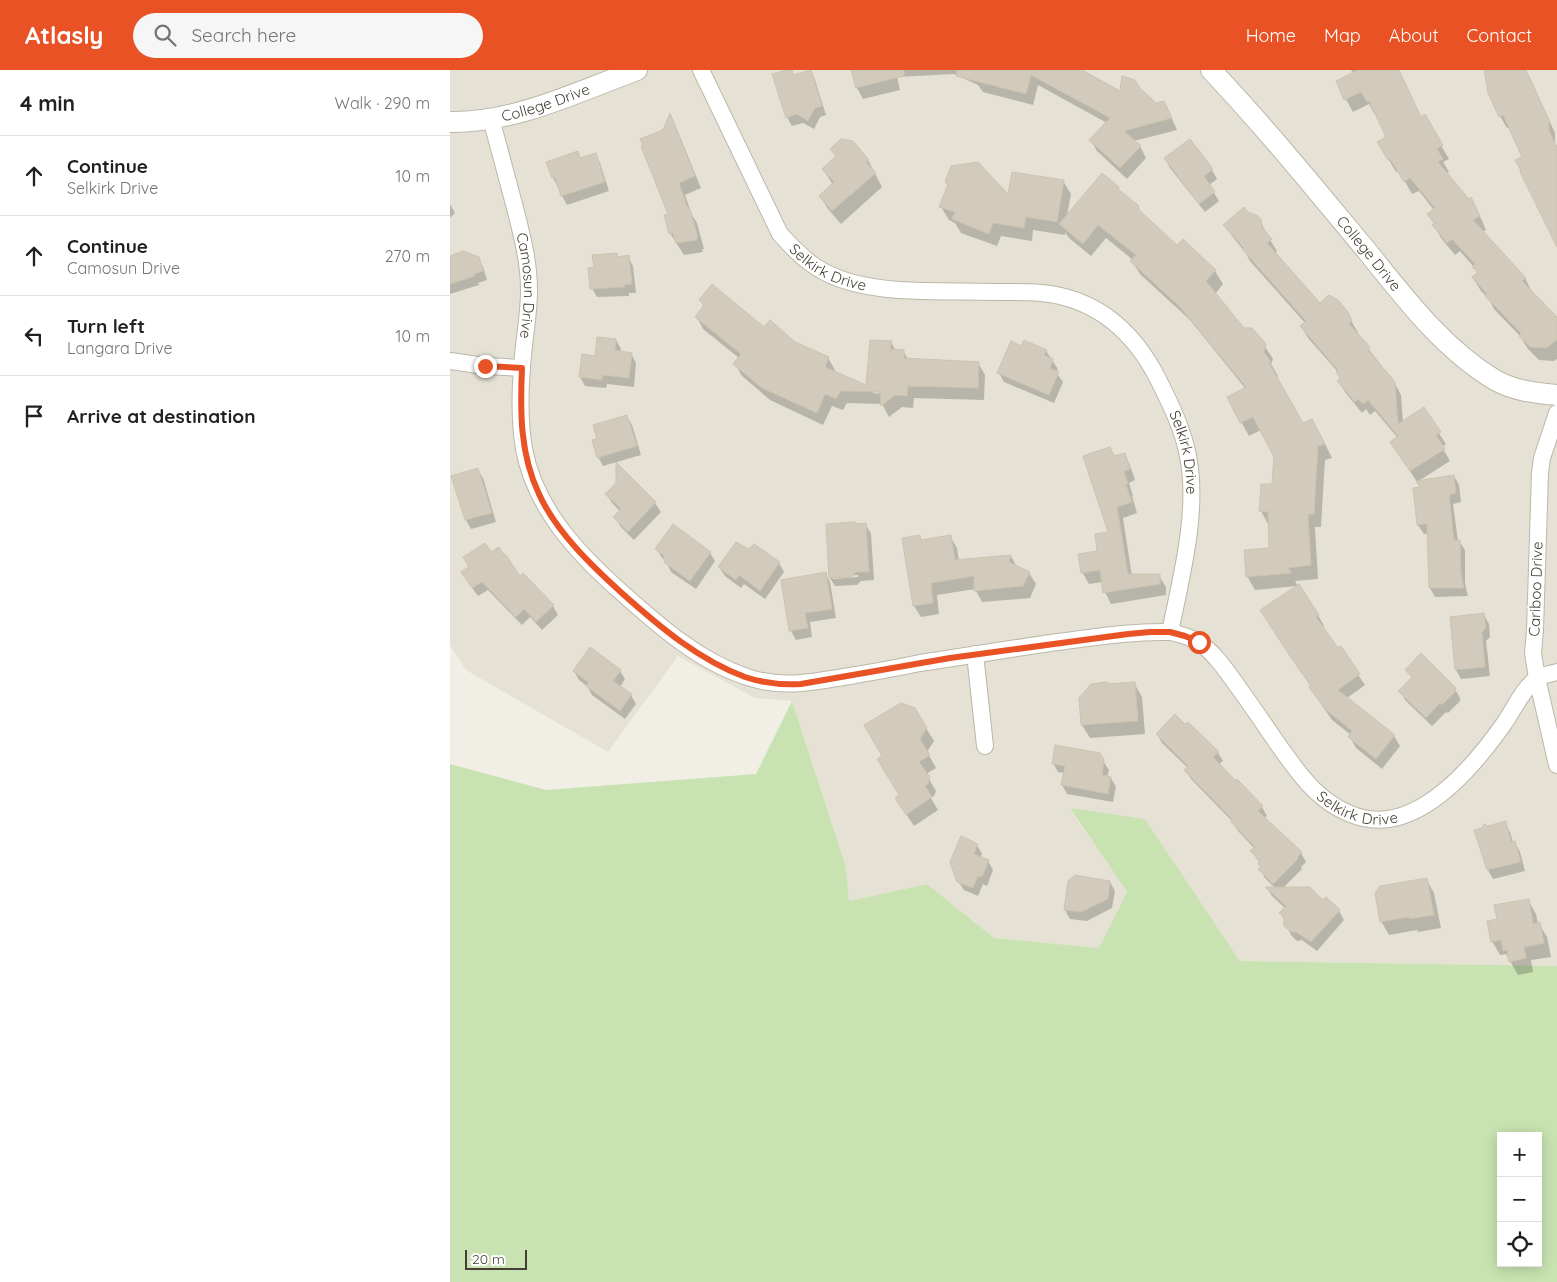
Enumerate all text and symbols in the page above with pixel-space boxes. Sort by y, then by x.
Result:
search box [133,13,483,58]
text: Atlasly [25,20,103,50]
icon: search [151,21,179,49]
text: Search here [191,23,296,47]
text: Home [1246,24,1296,47]
text: Map [1324,24,1361,47]
text: About [1389,24,1439,47]
text: Contact [1467,24,1532,47]
street label: College Drive [500,79,592,126]
text: 4 min [20,90,75,116]
text: Walk · 290 m [335,93,430,113]
text: Continue [67,154,148,178]
icon: ahead [20,162,48,190]
text: 10 m [396,166,430,186]
text: Selkirk Drive [67,178,158,198]
street label: College Drive [1333,212,1405,295]
street label: Camosun Drive [512,231,539,340]
text: Continue [67,234,148,258]
street label: Selkirk Drive [785,239,868,295]
icon: ahead [20,242,48,270]
text: 270 m [385,246,430,266]
text: Camosun Drive [67,258,180,278]
text: Turn left [67,314,145,338]
icon: left [20,322,48,350]
text: 10 m [396,326,430,346]
text: Langara Drive [67,338,173,358]
route end [474,355,497,378]
icon: arrive [20,402,48,430]
text: Arrive at destination [67,404,256,428]
street label: Selkirk Drive [1165,407,1201,495]
street label: Cariboo Drive [1524,541,1547,637]
route start [1188,631,1211,654]
street label: Selkirk Drive [1313,787,1400,829]
map controls [1497,1132,1542,1267]
button: + [1497,1132,1542,1177]
button: − [1497,1177,1542,1222]
button: locate [1497,1222,1542,1267]
scale bar [465,1247,528,1270]
text: 20 m [472,1250,505,1268]

